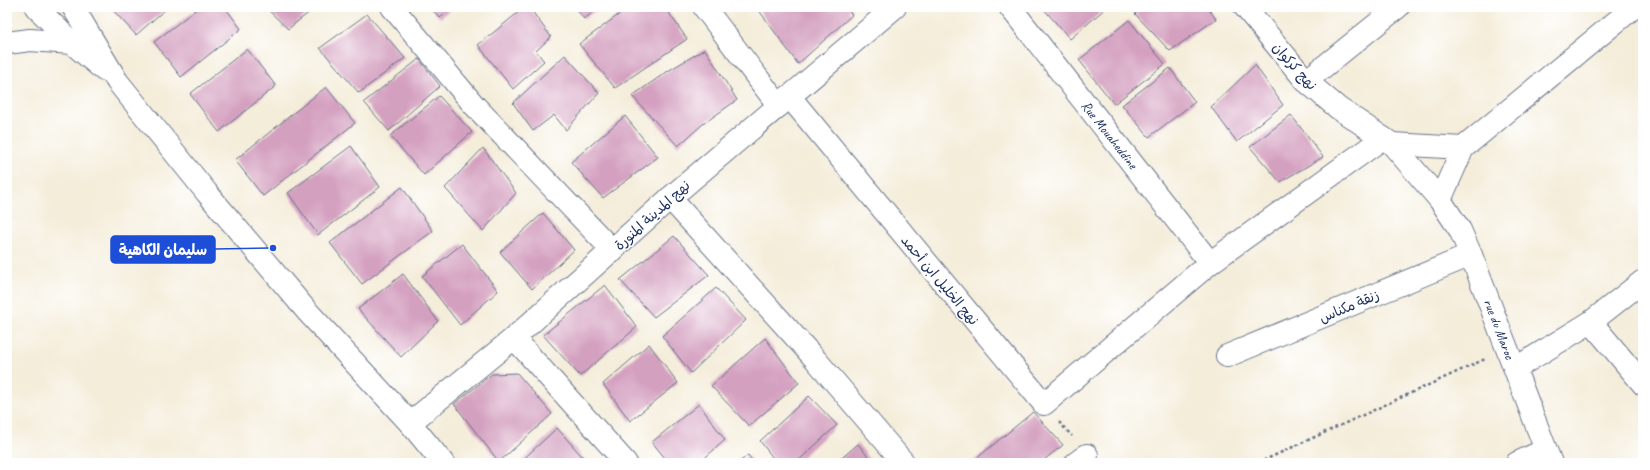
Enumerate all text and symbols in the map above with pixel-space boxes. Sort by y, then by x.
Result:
street label: نهج كركوان [1268,39,1320,94]
street label: Rue Mouaheddine [1077,98,1142,174]
street label: نهج المدينة المنورة [611,177,694,255]
street label: نهج الخليل ابن أحمد [896,232,982,329]
callout: سليمان الكاهية [111,236,215,263]
text: سليمان الكاهية [119,241,207,260]
street label: زنقة مكناس [1317,286,1382,327]
street label: rue du Maroc [1480,296,1519,363]

